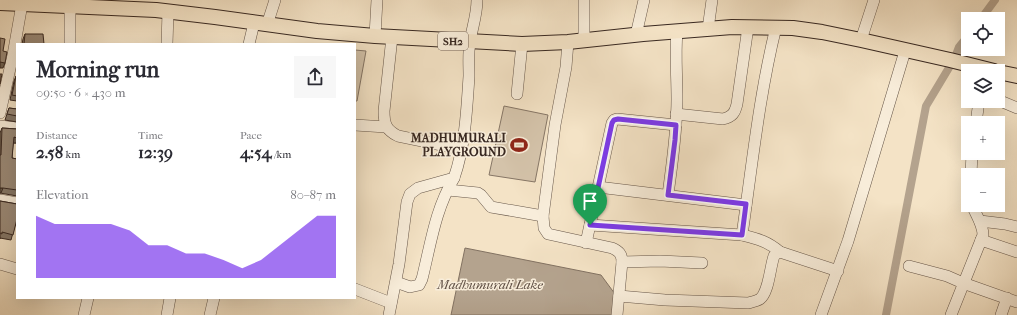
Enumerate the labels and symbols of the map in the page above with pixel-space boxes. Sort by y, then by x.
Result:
road number: SH2 [438,32,468,50]
place label: MADHUMURALI PLAYGROUND [410,131,506,159]
sports icon: MADHUMURALI PLAYGROUND [509,135,529,155]
pin [573,184,607,225]
water label: Madhumurali Lake [436,277,543,292]

